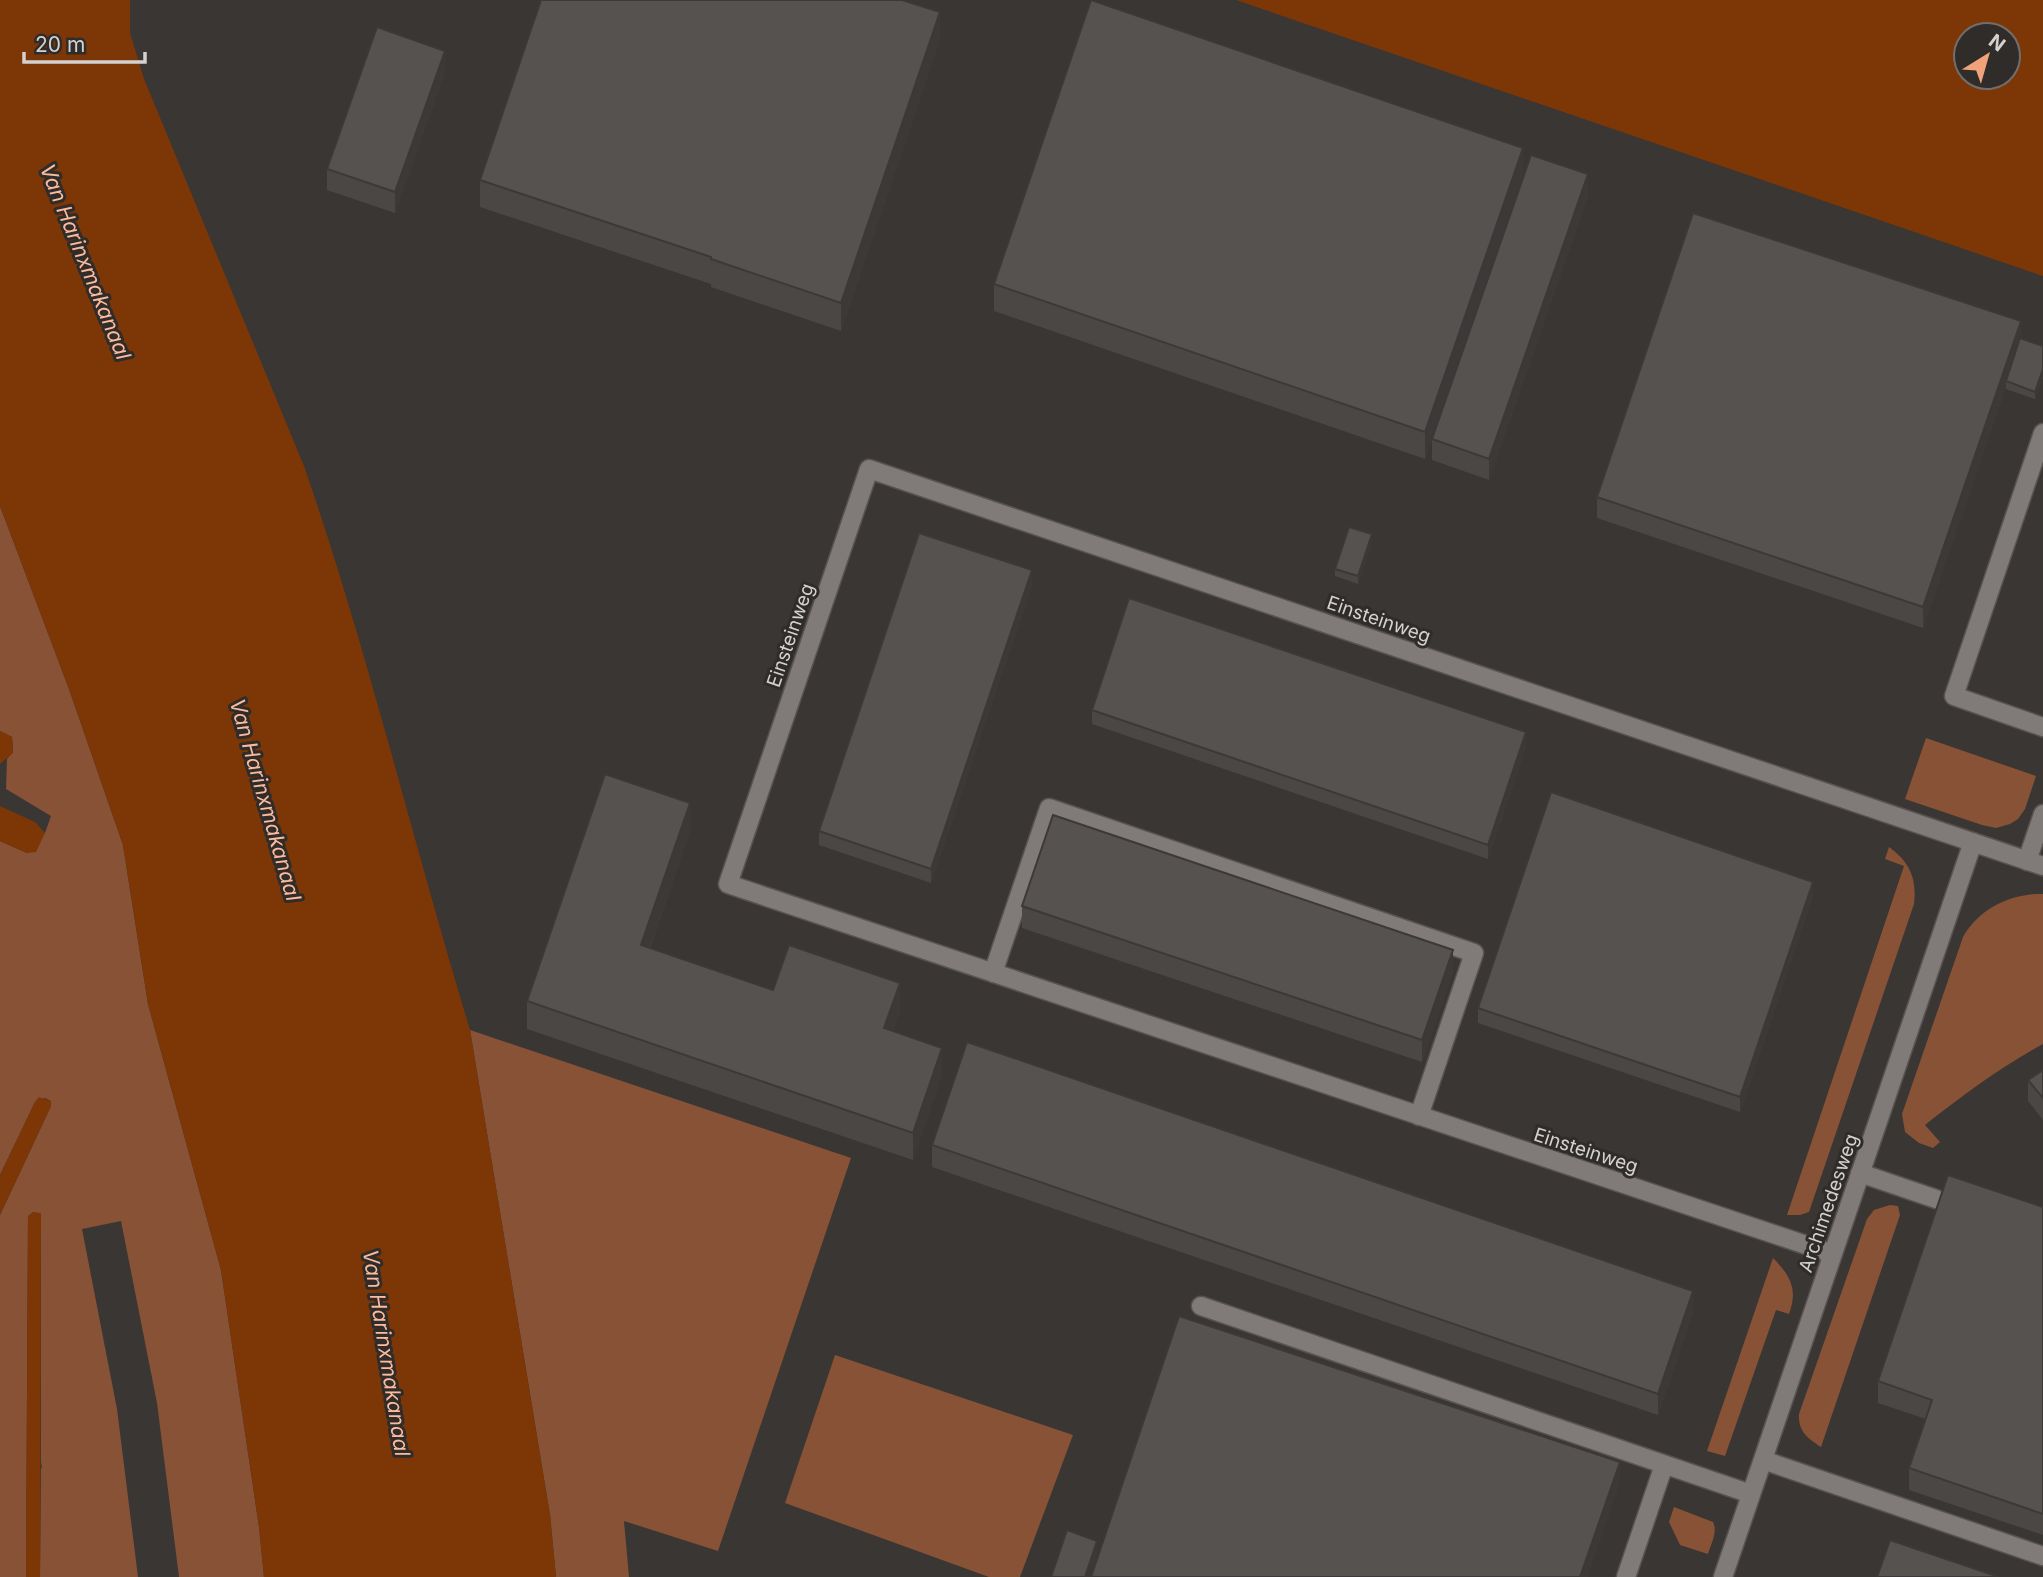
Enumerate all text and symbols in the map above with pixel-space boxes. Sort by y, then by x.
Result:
scale bar [24,21,145,65]
north arrow [1952,21,2022,91]
text: N [1984,29,2010,56]
text: 20 m [35,32,85,57]
water label: Van Harinxmakanaal [35,160,137,364]
street label: Einsteinweg [762,580,819,690]
street label: Einsteinweg [1324,591,1434,648]
water label: Van Harinxmakanaal [225,696,307,905]
street label: Einsteinweg [1531,1123,1641,1178]
street label: Archimedesweg [1794,1131,1863,1275]
water label: Van Harinxmakanaal [358,1248,415,1459]

